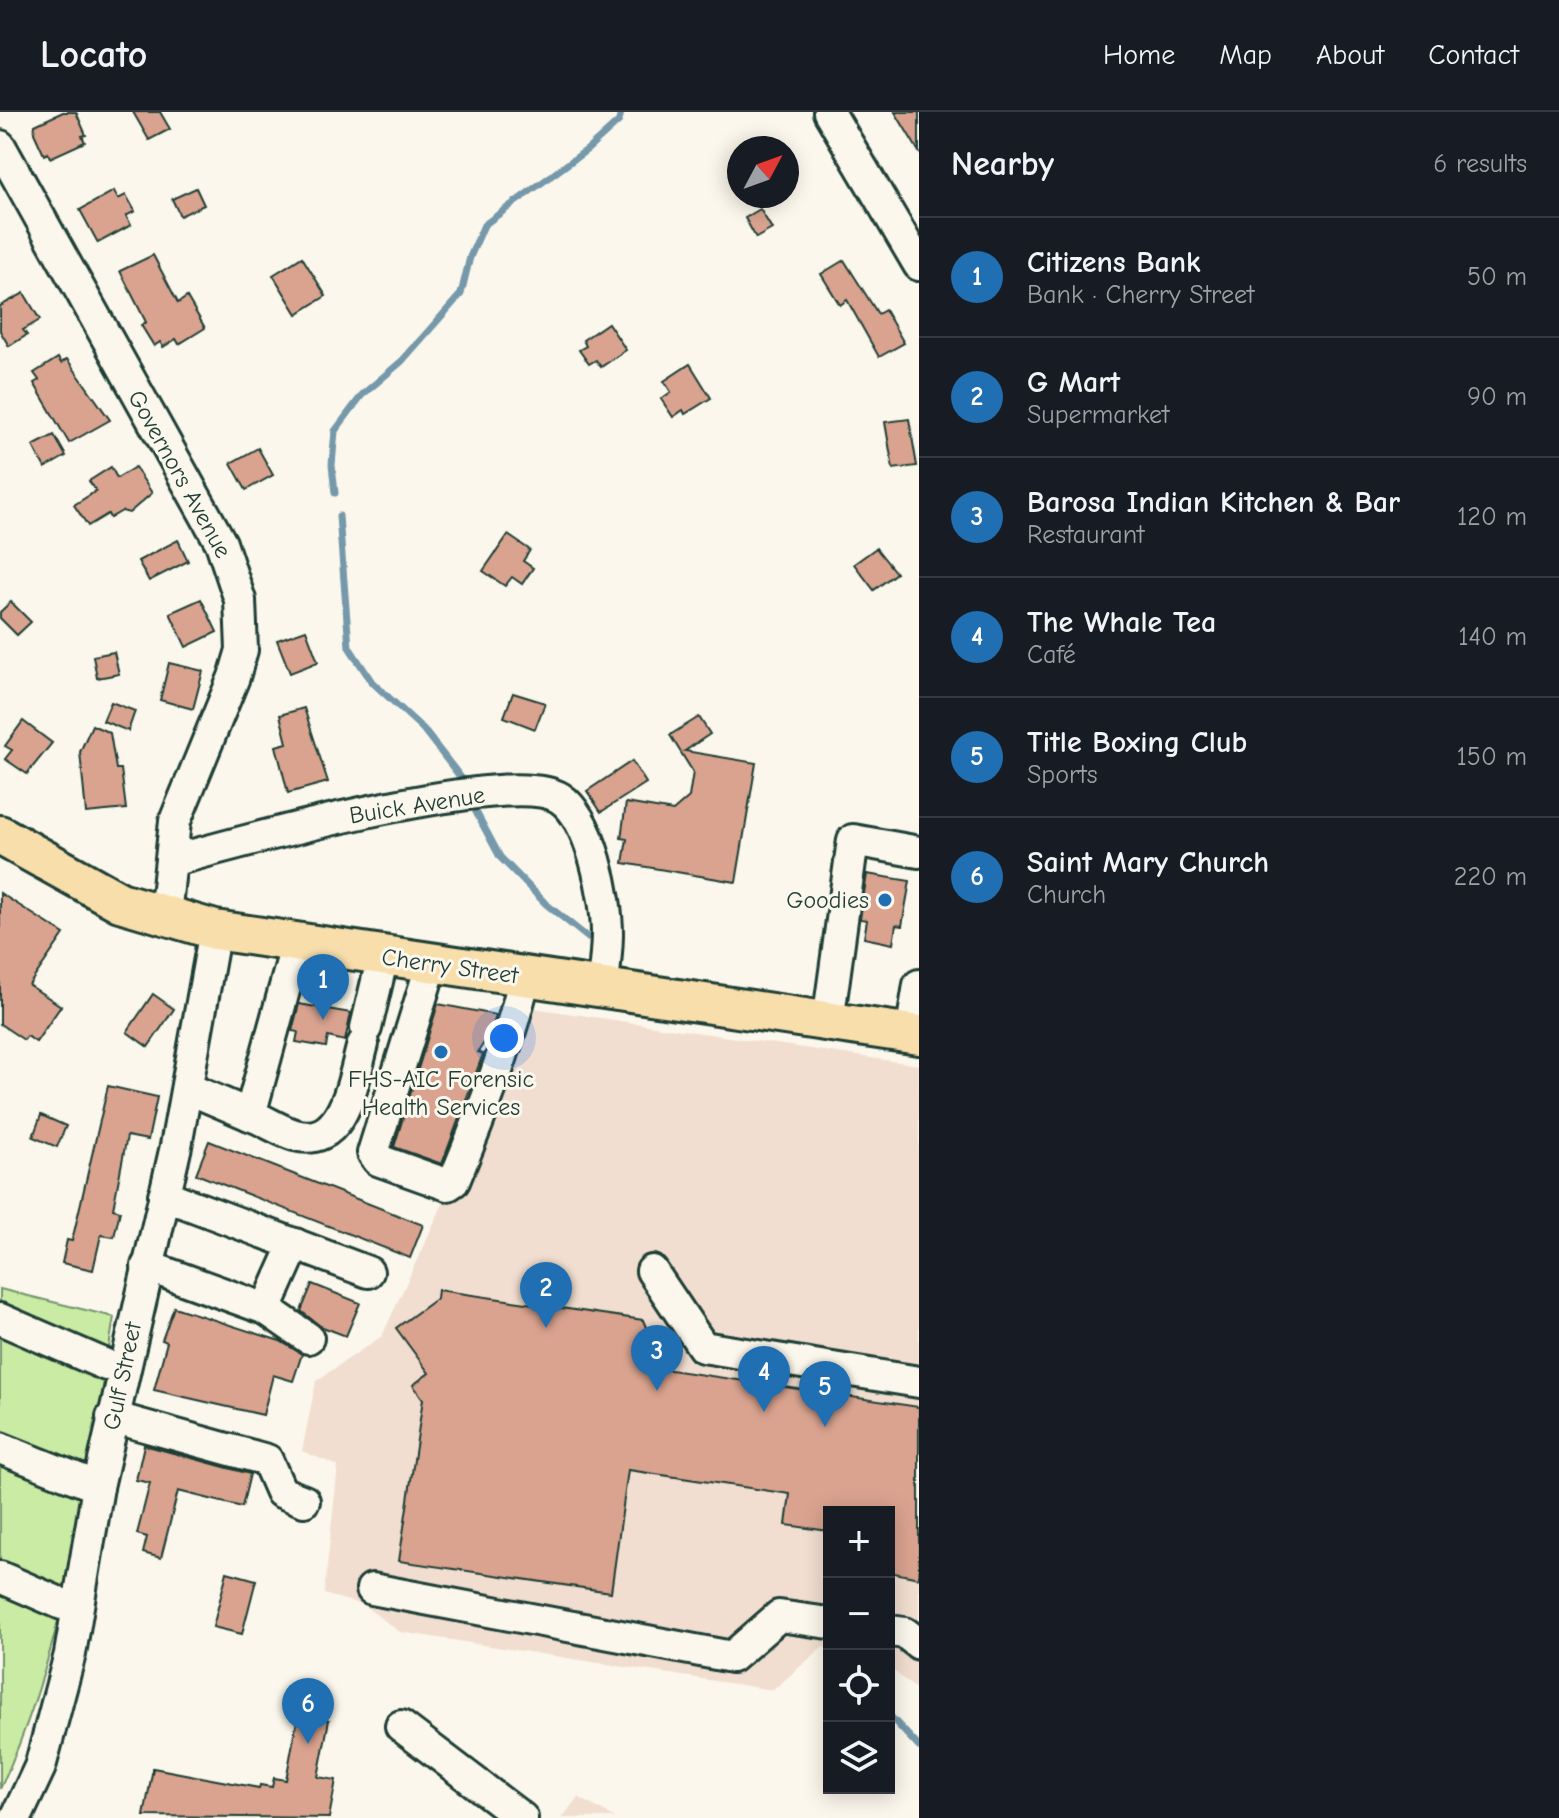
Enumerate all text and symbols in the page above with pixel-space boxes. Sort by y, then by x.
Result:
text: Locato [40,33,148,77]
text: Home [1103,39,1175,71]
text: Map [1219,39,1272,71]
text: About [1316,39,1384,71]
text: Contact [1428,39,1519,71]
north arrow [727,136,799,208]
text: Nearby [951,144,1054,184]
text: 6 results [1433,149,1527,179]
text: Citizens Bank [1027,245,1201,280]
text: 1 [972,262,982,292]
text: 50 m [1467,262,1527,292]
text: Bank · Cherry Street [1027,280,1254,310]
text: G Mart [1027,365,1120,400]
text: 2 [971,382,983,412]
text: 90 m [1467,382,1527,412]
street label: Governors Avenue [122,385,238,563]
text: Supermarket [1027,400,1170,430]
text: Barosa Indian Kitchen & Bar [1027,485,1400,520]
text: 3 [971,502,983,532]
text: 120 m [1457,502,1527,532]
text: Restaurant [1027,520,1144,550]
text: The Whale Tea [1027,605,1216,640]
text: 4 [971,622,983,652]
text: 140 m [1458,622,1527,652]
text: Café [1027,640,1076,670]
text: Title Boxing Club [1027,725,1247,760]
text: 5 [970,742,984,772]
text: 150 m [1457,742,1527,772]
text: Sports [1027,760,1098,790]
street label: Buick Avenue [347,780,487,830]
text: Saint Mary Church [1027,845,1269,880]
text: 6 [970,862,984,892]
text: 220 m [1454,862,1527,892]
text: Church [1027,880,1106,910]
place label: Goodies [786,886,869,914]
marker: Goodies [876,891,894,909]
street label: Cherry Street [380,943,521,990]
pin: 1 [297,954,349,1020]
your location [484,1018,524,1058]
marker: FHS-AIC Forensic Health Services [432,1043,450,1061]
place label: FHS-AIC Forensic Health Services [348,1065,534,1121]
pin: 2 [520,1262,572,1328]
street label: Gulf Street [97,1318,147,1432]
pin: 3 [631,1325,683,1391]
pin: 4 [738,1346,790,1412]
pin: 5 [799,1361,851,1427]
map controls [823,1506,895,1794]
button: + [823,1506,895,1578]
button: − [823,1578,895,1650]
button: locate [823,1650,895,1722]
pin: 6 [282,1678,334,1744]
button: layers [823,1722,895,1794]

